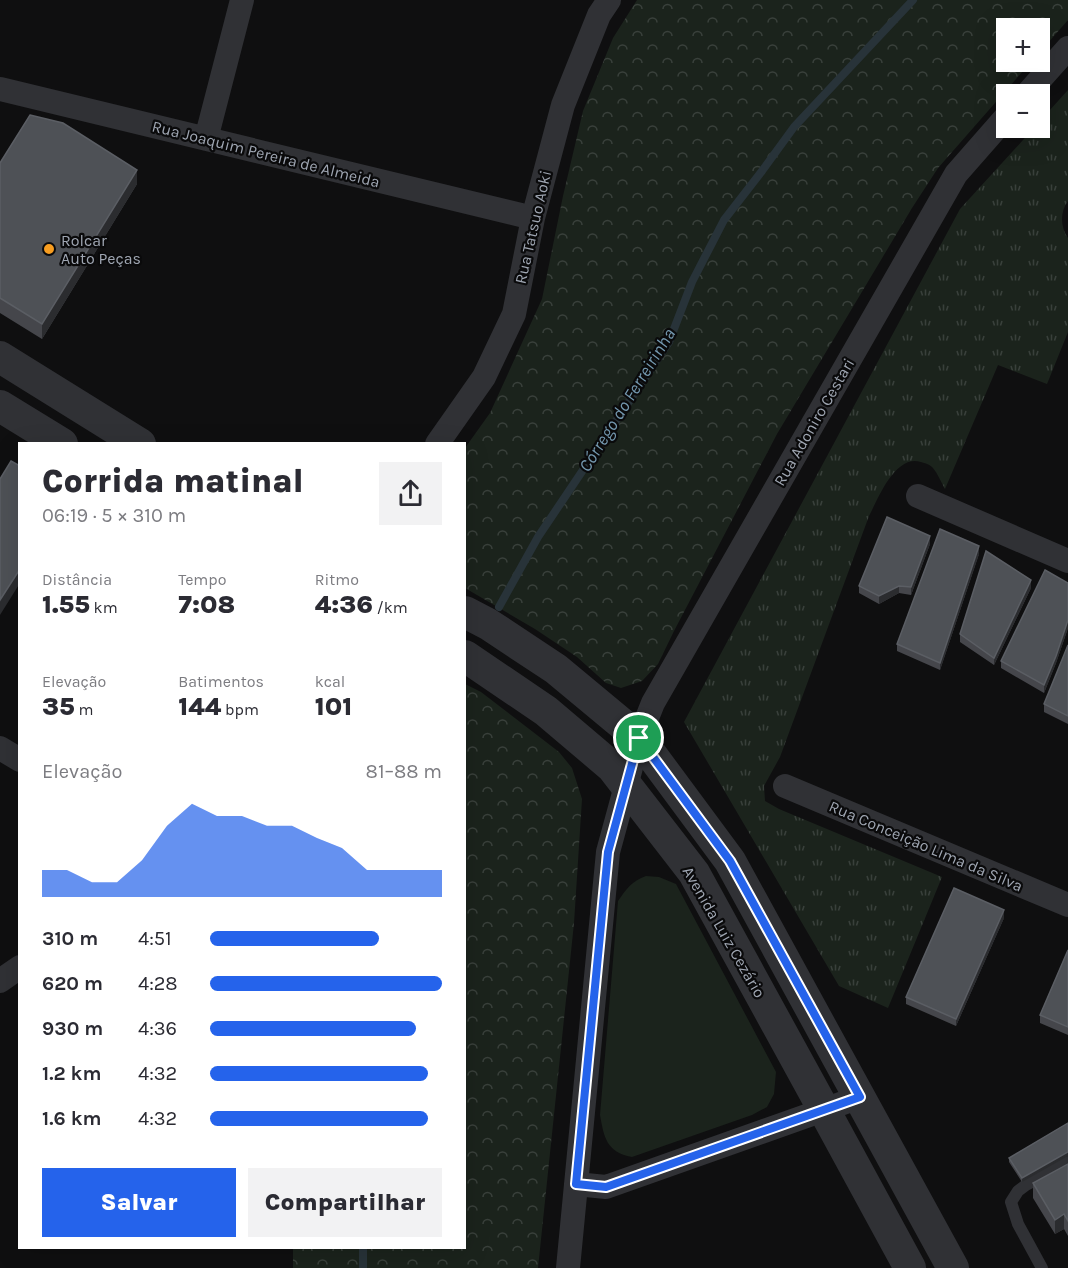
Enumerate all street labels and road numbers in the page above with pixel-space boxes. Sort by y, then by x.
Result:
street label: Rua Joaquim Pereira de Almeida [150,116,382,192]
street label: Rua Tatsuo Aoki [511,168,555,286]
street label: Rua Adoniro Cestari [770,355,858,489]
street label: Rua Conceição Lima da Silva [826,796,1026,896]
street label: Avenida Luiz Cezário [679,863,769,1001]

